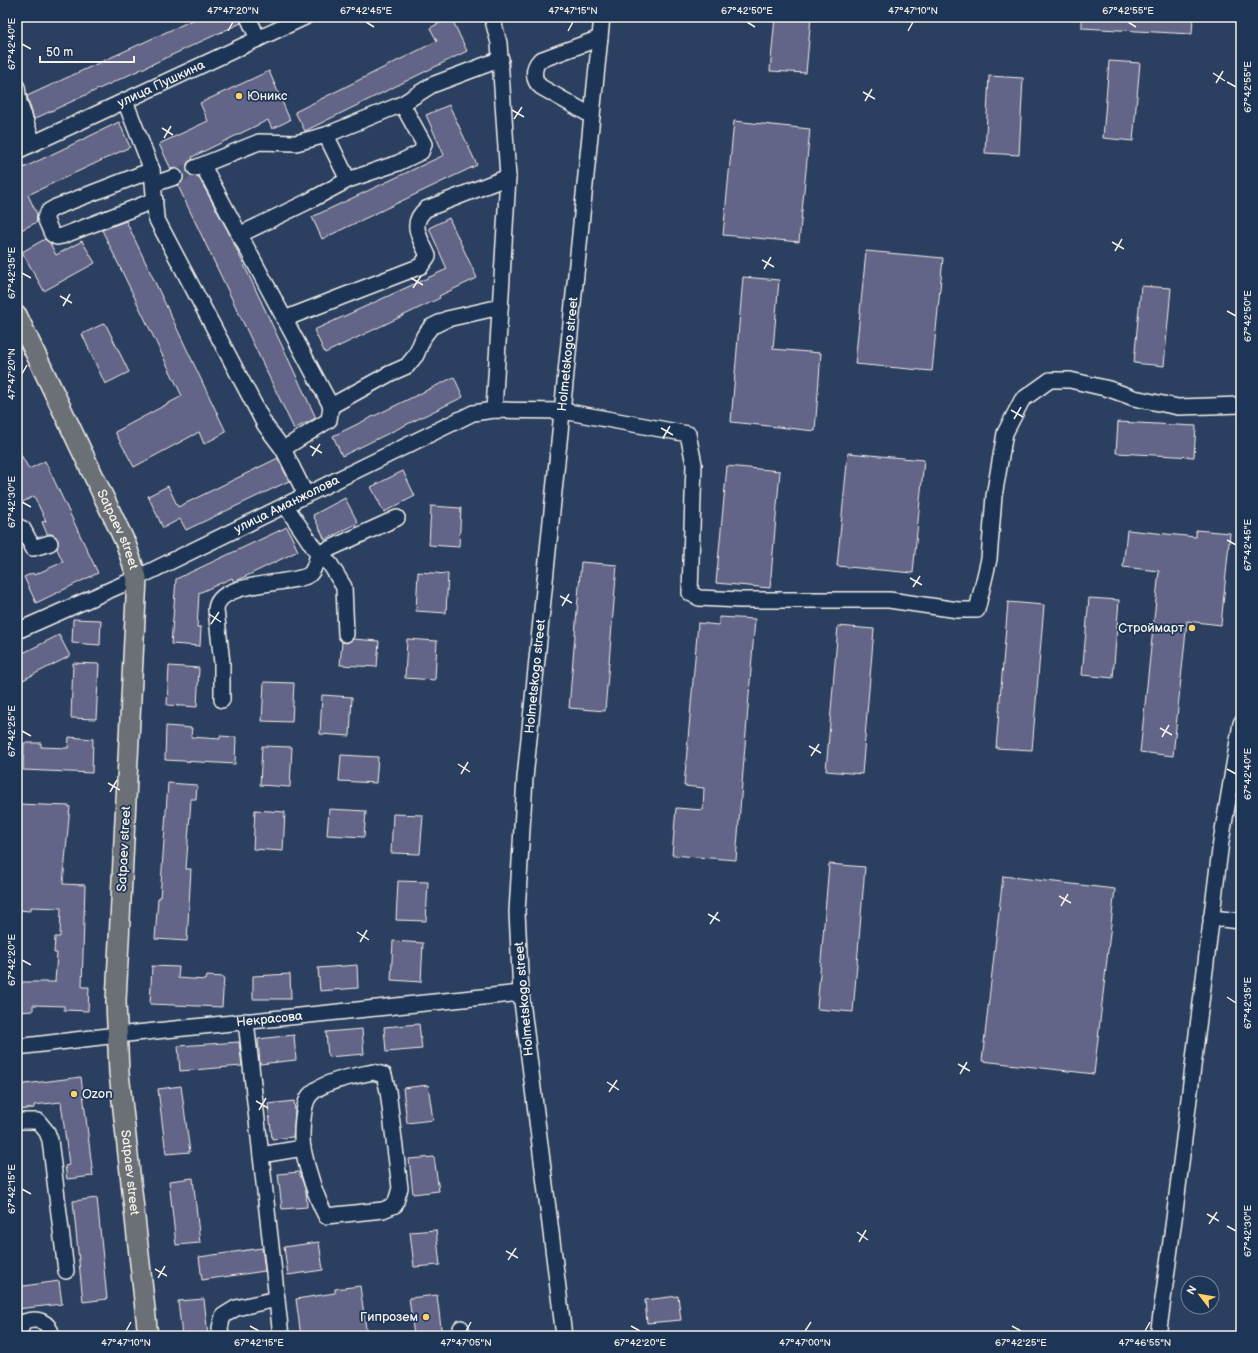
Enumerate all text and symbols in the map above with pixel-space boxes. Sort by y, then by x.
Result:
text: 47°47'20"N [207,5,259,17]
text: 67°42'45"E [340,5,392,17]
text: 47°47'15"N [548,5,598,17]
text: 67°42'50"E [721,5,773,17]
text: 47°47'10"N [888,5,938,17]
text: 67°42'55"E [1102,5,1154,17]
text: 67°42'40"E [6,18,18,70]
scale bar [40,38,134,64]
text: 50 m [46,45,73,60]
street label: улица Пушкина [115,57,208,111]
text: 67°42'55"E [1242,61,1254,113]
place label: Юникс [247,88,288,104]
marker: Юникс [234,91,244,101]
text: 67°42'35"E [6,247,18,299]
text: 67°42'50"E [1242,290,1254,342]
street label: Holmetskogo street [554,296,582,412]
text: 47°47'20"N [6,348,18,400]
street label: улица Аманжолова [231,472,342,537]
text: 67°42'30"E [6,475,18,528]
street label: Satpaev street [93,487,142,572]
text: 67°42'45"E [1242,519,1254,571]
street label: Holmetskogo street [522,619,549,735]
place label: Строймарт [1118,620,1184,636]
marker: Строймарт [1187,623,1197,633]
text: 67°42'25"E [6,705,18,757]
text: 67°42'40"E [1242,748,1254,800]
street label: Satpaev street [114,806,134,892]
text: 67°42'20"E [6,934,18,986]
street label: Holmetskogo street [511,941,537,1057]
text: 67°42'35"E [1242,977,1254,1029]
street label: Некрасова [236,1008,304,1031]
place label: Ozon [82,1086,112,1102]
marker: Ozon [69,1089,79,1099]
street label: Satpaev street [117,1129,143,1216]
text: 67°42'15"E [6,1164,18,1214]
text: 67°42'30"E [1242,1204,1254,1257]
north arrow [1180,1275,1220,1315]
text: N [1184,1283,1200,1297]
place label: Гипрозем [360,1309,418,1325]
marker: Гипрозем [421,1312,431,1322]
text: 47°47'10"N [101,1337,151,1349]
text: 67°42'15"E [234,1337,284,1349]
text: 47°47'05"N [440,1337,492,1349]
text: 67°42'20"E [614,1337,666,1349]
text: 47°47'00"N [779,1337,831,1349]
text: 67°42'25"E [995,1337,1047,1349]
text: 47°46'55"N [1119,1337,1171,1349]

